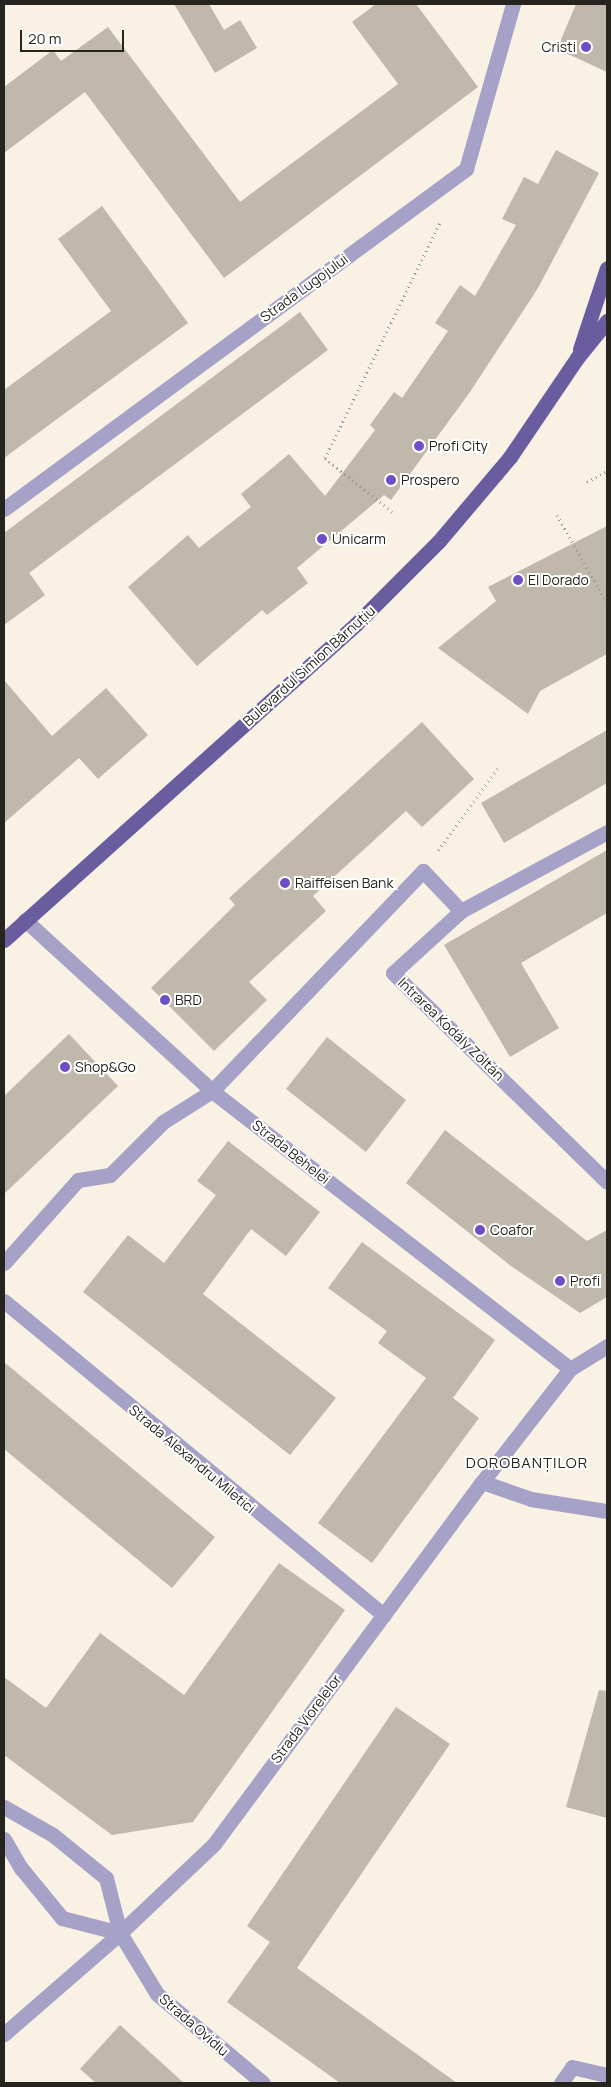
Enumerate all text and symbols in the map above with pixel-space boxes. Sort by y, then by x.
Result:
scale bar [22,20,126,52]
text: 20 m [28,28,61,49]
place label: Cristi [541,39,576,55]
marker: Cristi [580,41,592,53]
street label: Strada Lugojului [257,251,351,325]
place label: Profi City [429,438,488,454]
marker: Profi City [413,440,425,452]
place label: Prospero [401,472,460,488]
marker: Prospero [385,474,397,486]
place label: Unicarm [332,531,386,547]
marker: Unicarm [316,533,328,545]
place label: El Dorado [528,572,589,588]
marker: El Dorado [512,574,524,586]
street label: Bulevardul Simion Bărnuțiu [240,602,378,730]
place label: Raiffeisen Bank [295,875,393,891]
marker: Raiffeisen Bank [279,877,291,889]
street label: Intrarea Kodály Zoltán [395,974,507,1084]
place label: BRD [175,992,202,1008]
marker: BRD [159,994,171,1006]
place label: Shop&Go [75,1059,136,1075]
marker: Shop&Go [59,1061,71,1073]
street label: Strada Behelei [249,1117,333,1187]
place label: Coafor [490,1222,534,1238]
marker: Coafor [474,1224,486,1236]
place label: Profi [570,1273,600,1289]
marker: Profi [554,1275,566,1287]
street label: Strada Alexandru Miletici [126,1401,258,1517]
district label: DOROBANȚILOR [464,1454,590,1472]
street label: Strada Viorelelor [267,1671,345,1767]
street label: Strada Ovidiu [156,1990,232,2060]

